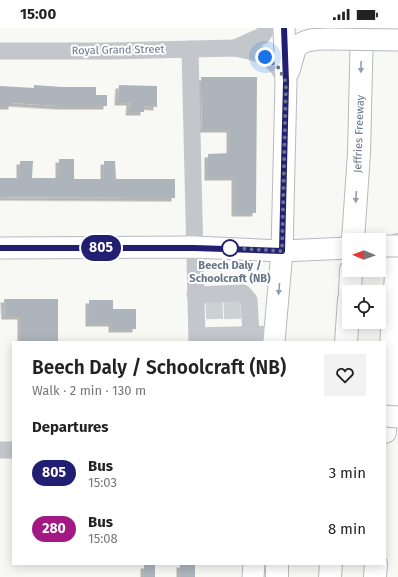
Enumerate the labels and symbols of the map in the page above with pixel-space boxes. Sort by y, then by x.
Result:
street label: Royal Grand Street [72,43,164,57]
your location [255,47,275,67]
one-way arrow [358,61,364,74]
street label: Jeffries Freeway [351,94,367,173]
one-way arrow [353,191,360,203]
north arrow [342,233,386,277]
line badge: 805 [78,235,124,261]
marker: Beech Daly / Schoolcraft (NB) [221,239,239,257]
place label: Beech Daly / Schoolcraft (NB) [189,259,271,285]
one-way arrow [275,283,282,296]

